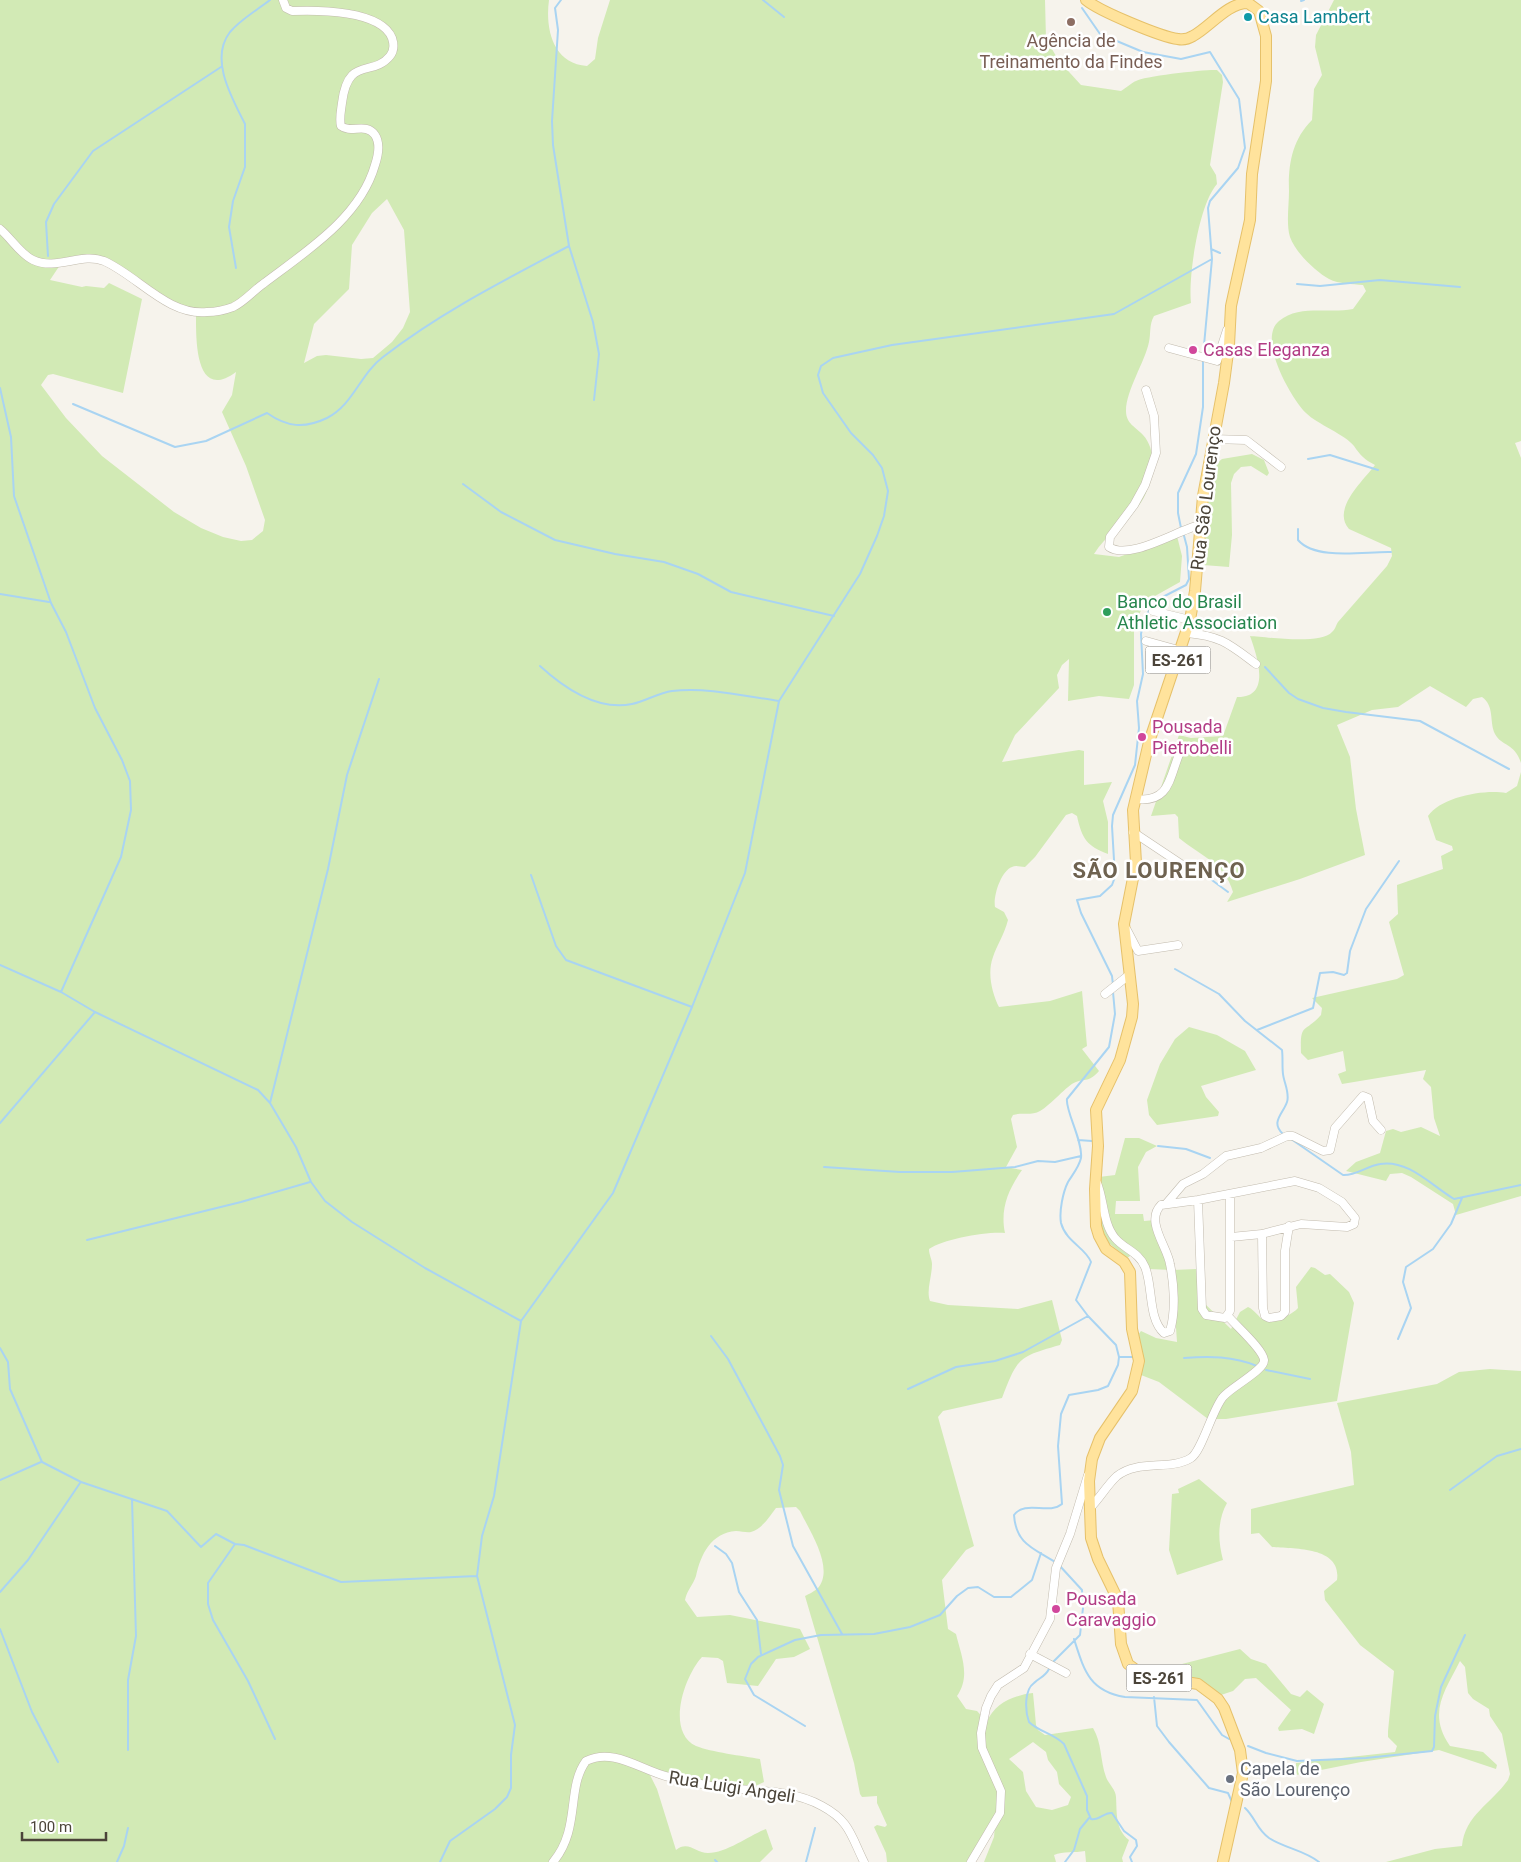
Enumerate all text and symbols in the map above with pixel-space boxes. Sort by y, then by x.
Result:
place label: Casa Lambert [1258,6,1371,27]
marker: Casa Lambert [1242,11,1254,23]
marker: Agência de Treinamento da Findes [1065,16,1077,28]
place label: Agência de Treinamento da Findes [979,30,1163,72]
place label: Casas Eleganza [1203,339,1330,360]
marker: Casas Eleganza [1187,344,1199,356]
street label: Rua São Lourenço [1186,424,1225,571]
place label: Banco do Brasil Athletic Association [1117,591,1277,633]
marker: Banco do Brasil Athletic Association [1101,606,1113,618]
road number: ES-261 [1146,646,1210,674]
place label: Pousada Pietrobelli [1152,716,1232,758]
marker: Pousada Pietrobelli [1136,731,1148,743]
district label: SÃO LOURENÇO [1072,858,1246,883]
place label: Pousada Caravaggio [1066,1588,1156,1630]
marker: Pousada Caravaggio [1050,1603,1062,1615]
road number: ES-261 [1126,1665,1192,1692]
place label: Capela de São Lourenço [1240,1758,1350,1800]
street label: Rua Luigi Angeli [667,1766,797,1807]
marker: Capela de São Lourenço [1224,1773,1236,1785]
scale bar [22,1810,106,1842]
text: 100 m [30,1818,72,1836]

